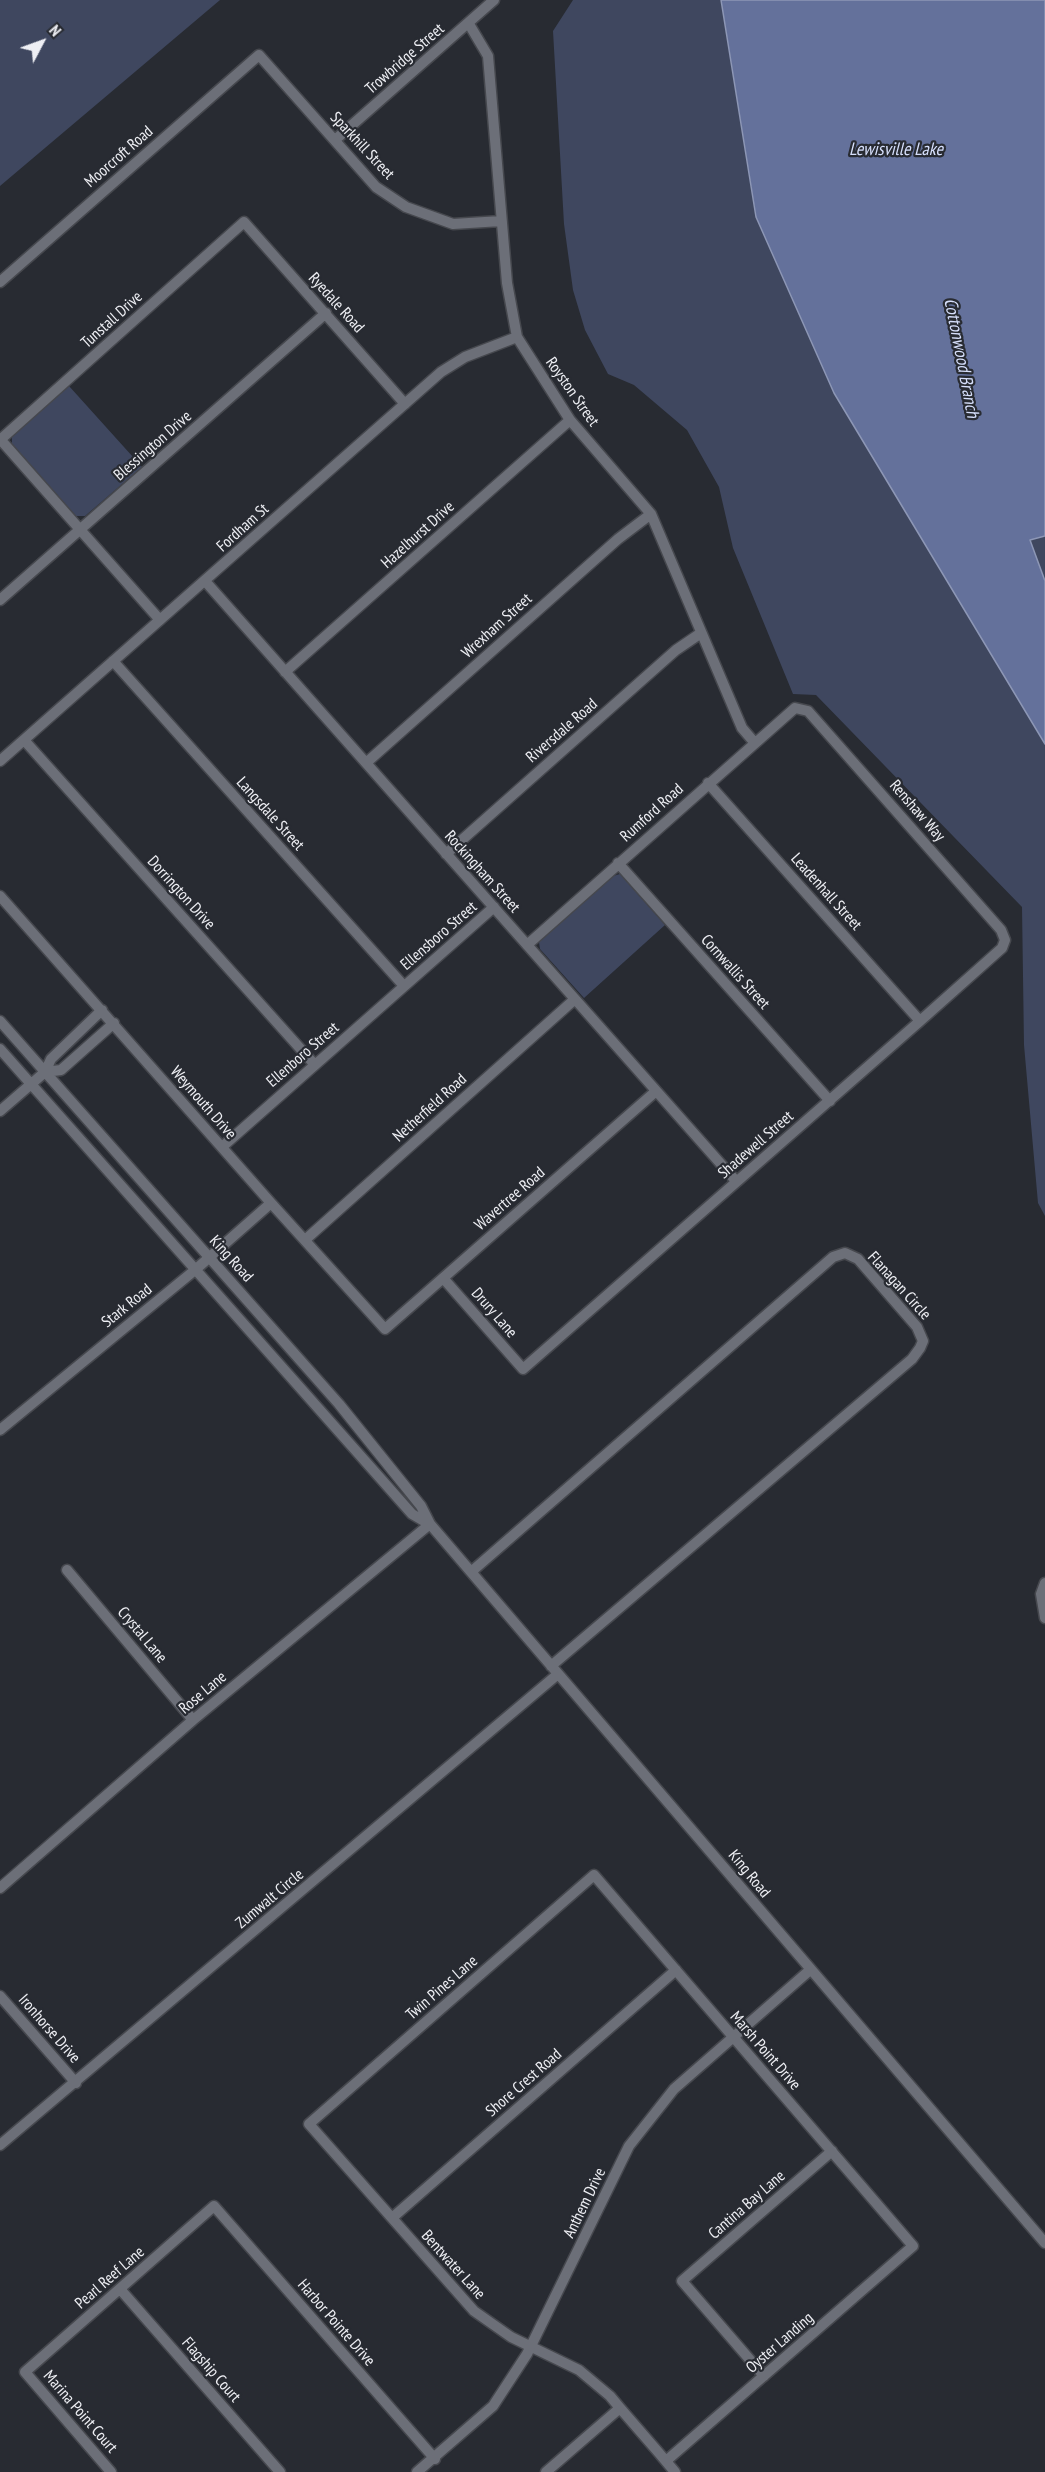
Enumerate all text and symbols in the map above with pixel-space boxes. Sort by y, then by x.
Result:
north arrow [12,12,72,72]
text: N [45,20,66,40]
street label: Trowbridge Street [362,20,448,98]
street label: Sparkhill Street [326,108,398,184]
street label: Moorcroft Road [81,122,157,192]
water label: Lewisville Lake [849,139,943,161]
street label: Ryedale Road [304,269,368,337]
street label: Tunstall Drive [77,287,147,353]
water label: Cottonwood Branch [939,296,983,420]
street label: Royston Street [541,354,603,430]
street label: Blessington Drive [110,407,196,485]
street label: Hazelhurst Drive [378,497,458,573]
street label: Fordham St [213,500,273,556]
street label: Wrexham Street [458,589,536,663]
street label: Riversdale Road [522,695,602,767]
street label: Langsdale Street [232,773,308,855]
street label: Renshaw Way [885,776,949,846]
street label: Rumford Road [617,780,687,846]
street label: Rockingham Street [440,827,524,917]
street label: Leadenhall Street [786,850,866,934]
street label: Dorrington Drive [143,852,219,934]
street label: Ellensboro Street [397,898,481,974]
street label: Cornwallis Street [696,931,774,1013]
street label: Ellenboro Street [263,1018,343,1092]
street label: Weymouth Drive [166,1062,240,1144]
street label: Netherfield Road [389,1070,471,1146]
street label: Shadewell Street [714,1107,798,1183]
street label: Wavertree Road [471,1163,549,1235]
street label: King Road [205,1232,257,1286]
street label: Flanagan Circle [863,1248,935,1324]
street label: Stark Road [98,1280,156,1332]
street label: Drury Lane [467,1284,521,1342]
street label: Crystal Lane [113,1603,171,1667]
street label: Rose Lane [175,1668,231,1718]
street label: King Road [724,1846,774,1902]
street label: Zumwalt Circle [232,1865,308,1933]
street label: Twin Pines Lane [402,1952,482,2024]
street label: Ironhorse Drive [14,1991,84,2067]
street label: Marsh Point Drive [726,2008,804,2094]
street label: Shore Crest Road [482,2045,566,2121]
street label: Anthem Drive [560,2165,610,2241]
street label: Cantina Bay Lane [705,2167,789,2243]
street label: Bentwater Lane [417,2226,489,2304]
street label: Pearl Reef Lane [71,2243,149,2313]
street label: Harbor Pointe Drive [293,2276,379,2370]
street label: Oyster Landing [742,2309,818,2377]
street label: Flagship Court [178,2334,244,2406]
street label: Marina Point Court [39,2367,121,2457]

